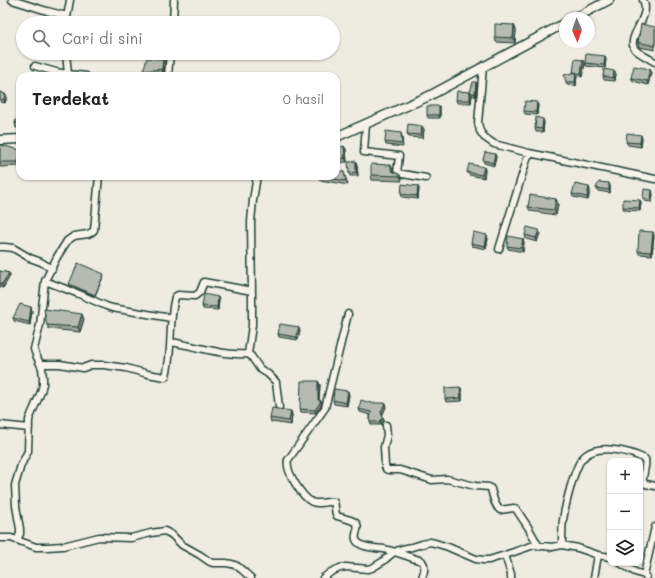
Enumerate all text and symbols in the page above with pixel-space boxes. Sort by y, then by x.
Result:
north arrow [559,12,595,48]
search box [16,16,340,60]
icon: search [30,27,52,49]
text: Cari di sini [62,28,143,48]
text: Terdekat [32,87,109,109]
text: 0 hasil [283,90,324,107]
map controls [607,458,643,566]
button: + [607,458,643,494]
button: − [607,494,643,530]
button: layers [607,530,643,566]

